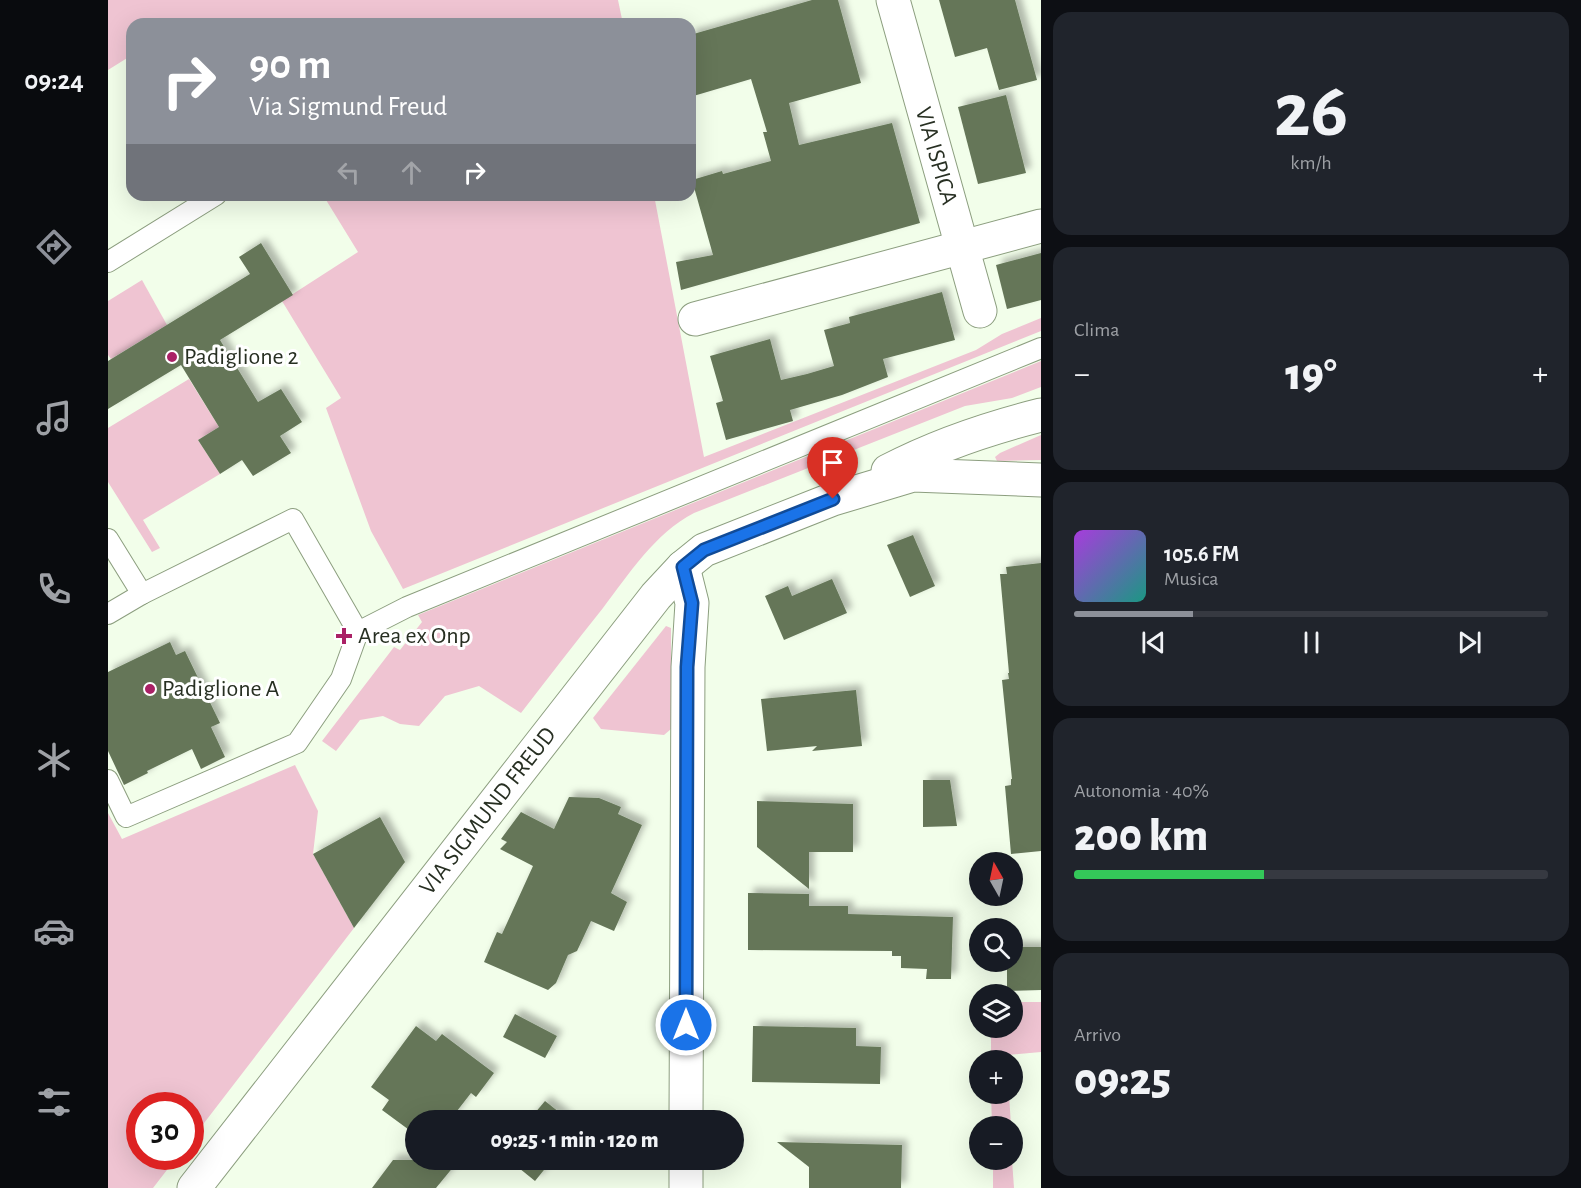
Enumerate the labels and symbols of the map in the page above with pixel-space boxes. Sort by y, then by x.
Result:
street label: VIA ISPICA [911,104,961,208]
place label: Padiglione 2 [184,345,299,369]
marker: Padiglione 2 [165,350,179,364]
pin [807,437,858,499]
place label: Area ex Onp [358,624,471,648]
marker: Area ex Onp [335,627,353,645]
place label: Padiglione A [162,677,280,701]
marker: Padiglione A [143,682,157,696]
street label: VIA SIGMUND FREUD [415,723,561,899]
north arrow [969,852,1023,906]
position arrow [654,993,718,1057]
speed limit sign: 30 [126,1092,204,1170]

